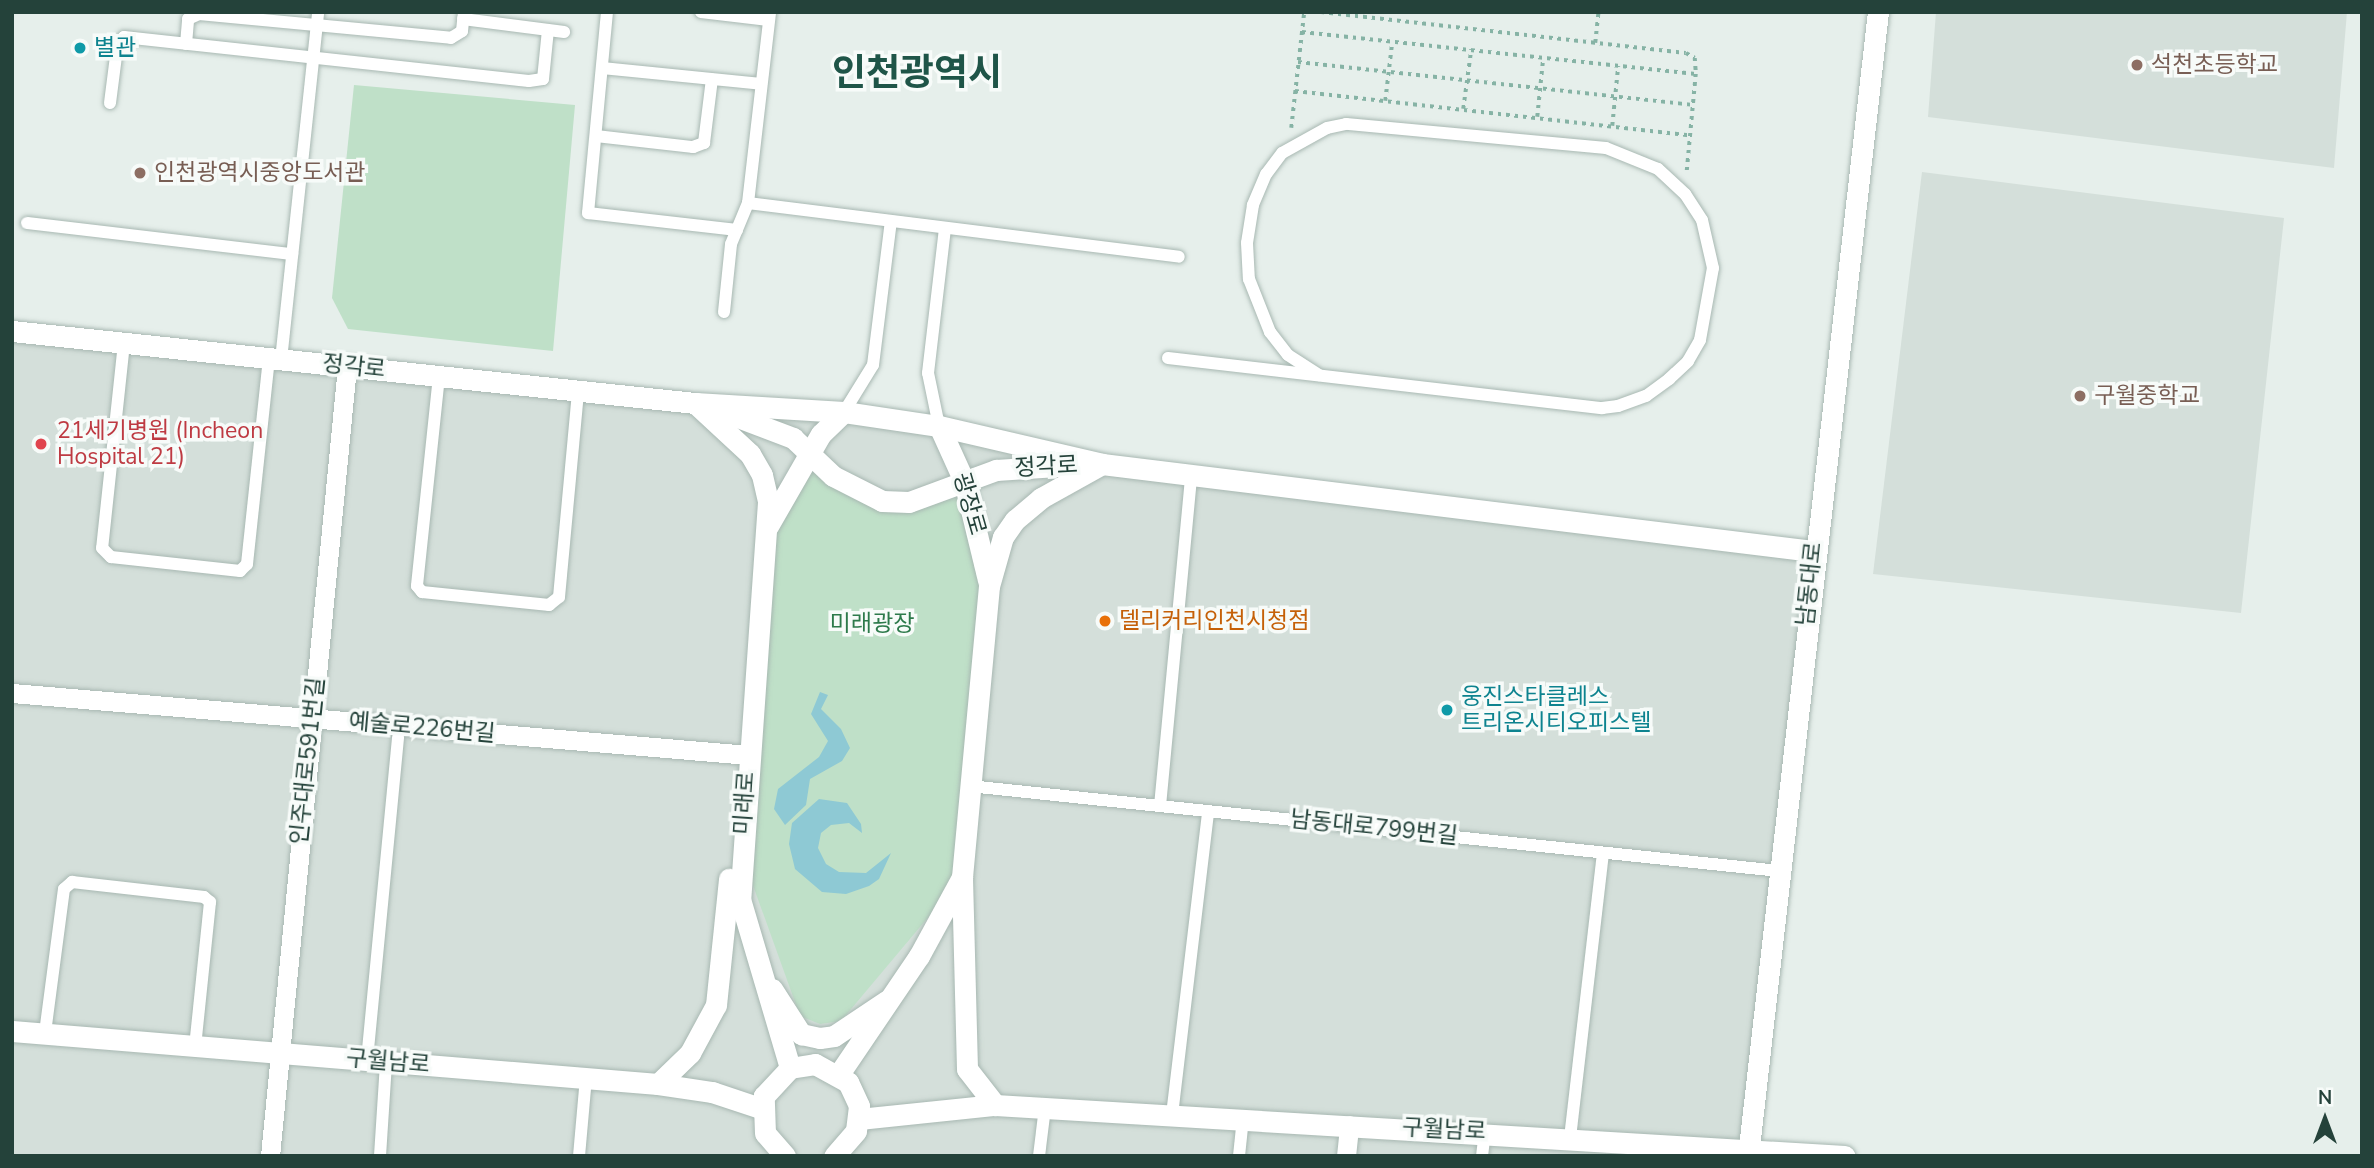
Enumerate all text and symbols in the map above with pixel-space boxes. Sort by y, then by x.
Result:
place label: 별관 [94,34,136,62]
marker: 별관 [72,40,88,56]
district label: 인천광역시 [832,51,1002,95]
place label: 석천초등학교 [2151,51,2278,79]
marker: 석천초등학교 [2129,57,2145,73]
place label: 인천광역시중앙도서관 [154,159,366,187]
marker: 인천광역시중앙도서관 [132,165,148,181]
street label: 정각로 [321,350,387,384]
place label: 구월중학교 [2094,382,2200,410]
marker: 구월중학교 [2072,388,2088,404]
place label: 21세기병원 (Incheon Hospital 21) [57,417,263,471]
marker: 21세기병원 (Incheon Hospital 21) [31,434,51,454]
street label: 정각로 [1014,452,1078,482]
street label: 광장로 [947,470,991,538]
street label: 남동대로 [1792,540,1828,628]
place label: 델리커리인천시청점 [1119,607,1309,635]
park label: 미래광장 [830,610,914,638]
marker: 델리커리인천시청점 [1097,613,1113,629]
street label: 인주대로591번길 [285,676,331,846]
place label: 웅진스타클레스 트리온시티오피스텔 [1461,683,1651,737]
marker: 웅진스타클레스 트리온시티오피스텔 [1439,702,1455,718]
street label: 예술로226번길 [347,708,497,748]
street label: 미래로 [729,770,761,836]
street label: 남동대로799번길 [1289,805,1459,851]
street label: 구월남로 [345,1045,431,1079]
north arrow [2290,1084,2360,1154]
text: N [2318,1085,2332,1111]
street label: 구월남로 [1401,1114,1487,1146]

